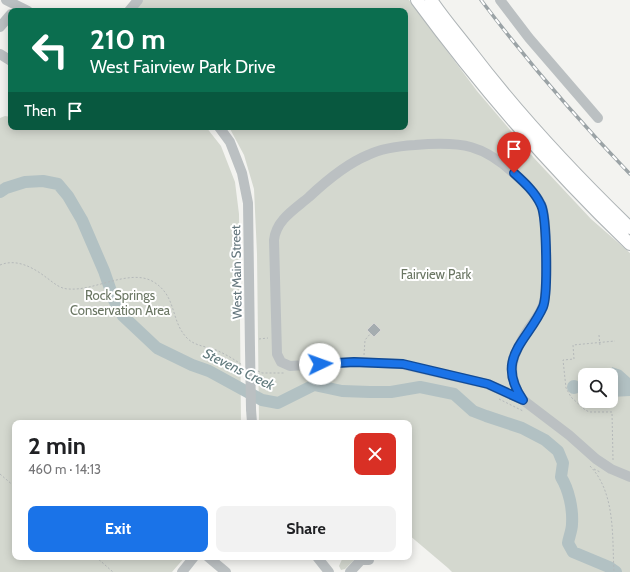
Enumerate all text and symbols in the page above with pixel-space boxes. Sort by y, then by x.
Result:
text: 210 m [90,22,166,56]
icon: left [24,24,76,76]
text: West Fairview Park Drive [90,56,276,78]
icon: arrive [64,100,86,122]
text: Then [24,102,56,120]
pin [497,132,531,173]
icon: arrive [503,138,525,160]
street label: West Main Street [227,224,245,319]
park label: Fairview Park [401,266,472,282]
park label: Rock Springs Conservation Area [70,287,171,318]
position arrow [299,343,341,385]
water label: Stevens Creek [200,344,278,394]
map controls [578,368,618,408]
button: search [578,368,618,408]
text: 2 min [28,431,86,460]
button: close [354,433,396,475]
text: 460 m · 14:13 [28,461,101,477]
button: Exit [28,506,208,552]
button: Share [216,506,396,552]

